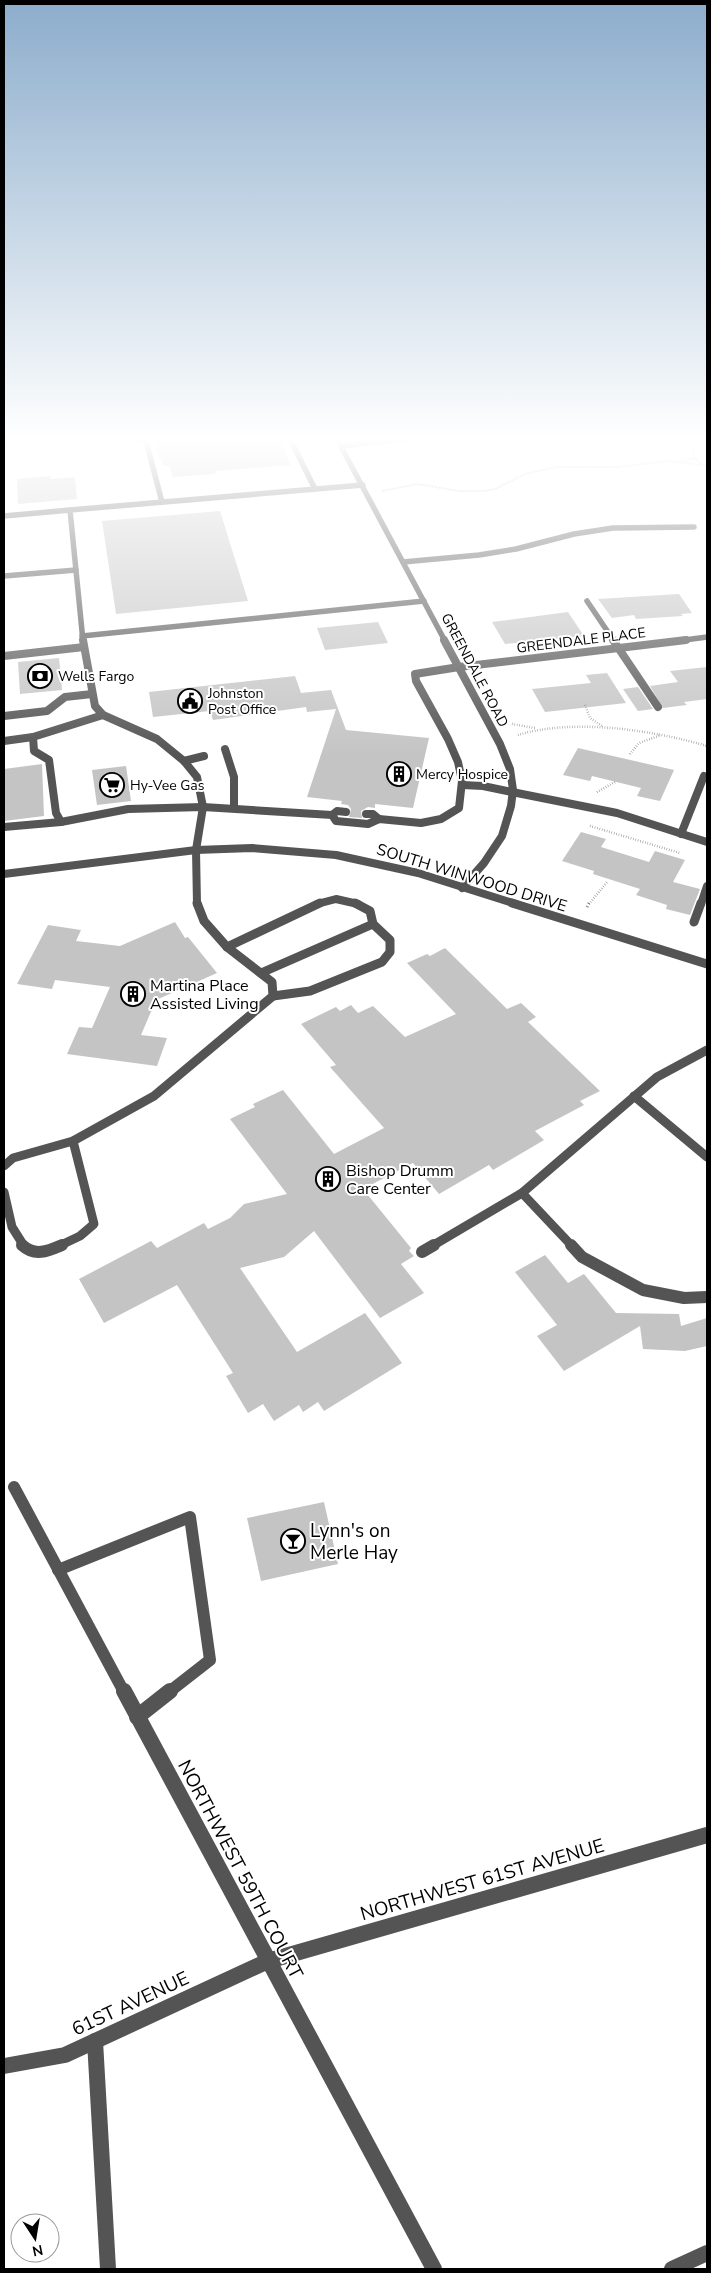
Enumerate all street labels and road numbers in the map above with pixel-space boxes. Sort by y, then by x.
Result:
street label: GREENDALE ROAD [436,610,513,731]
street label: GREENDALE PLACE [515,623,647,658]
street label: SOUTH WINWOOD DRIVE [374,838,570,917]
street label: NORTHWEST 59TH COURT [171,1755,309,1984]
street label: NORTHWEST 61ST AVENUE [357,1833,607,1927]
street label: 61ST AVENUE [68,1965,193,2042]

